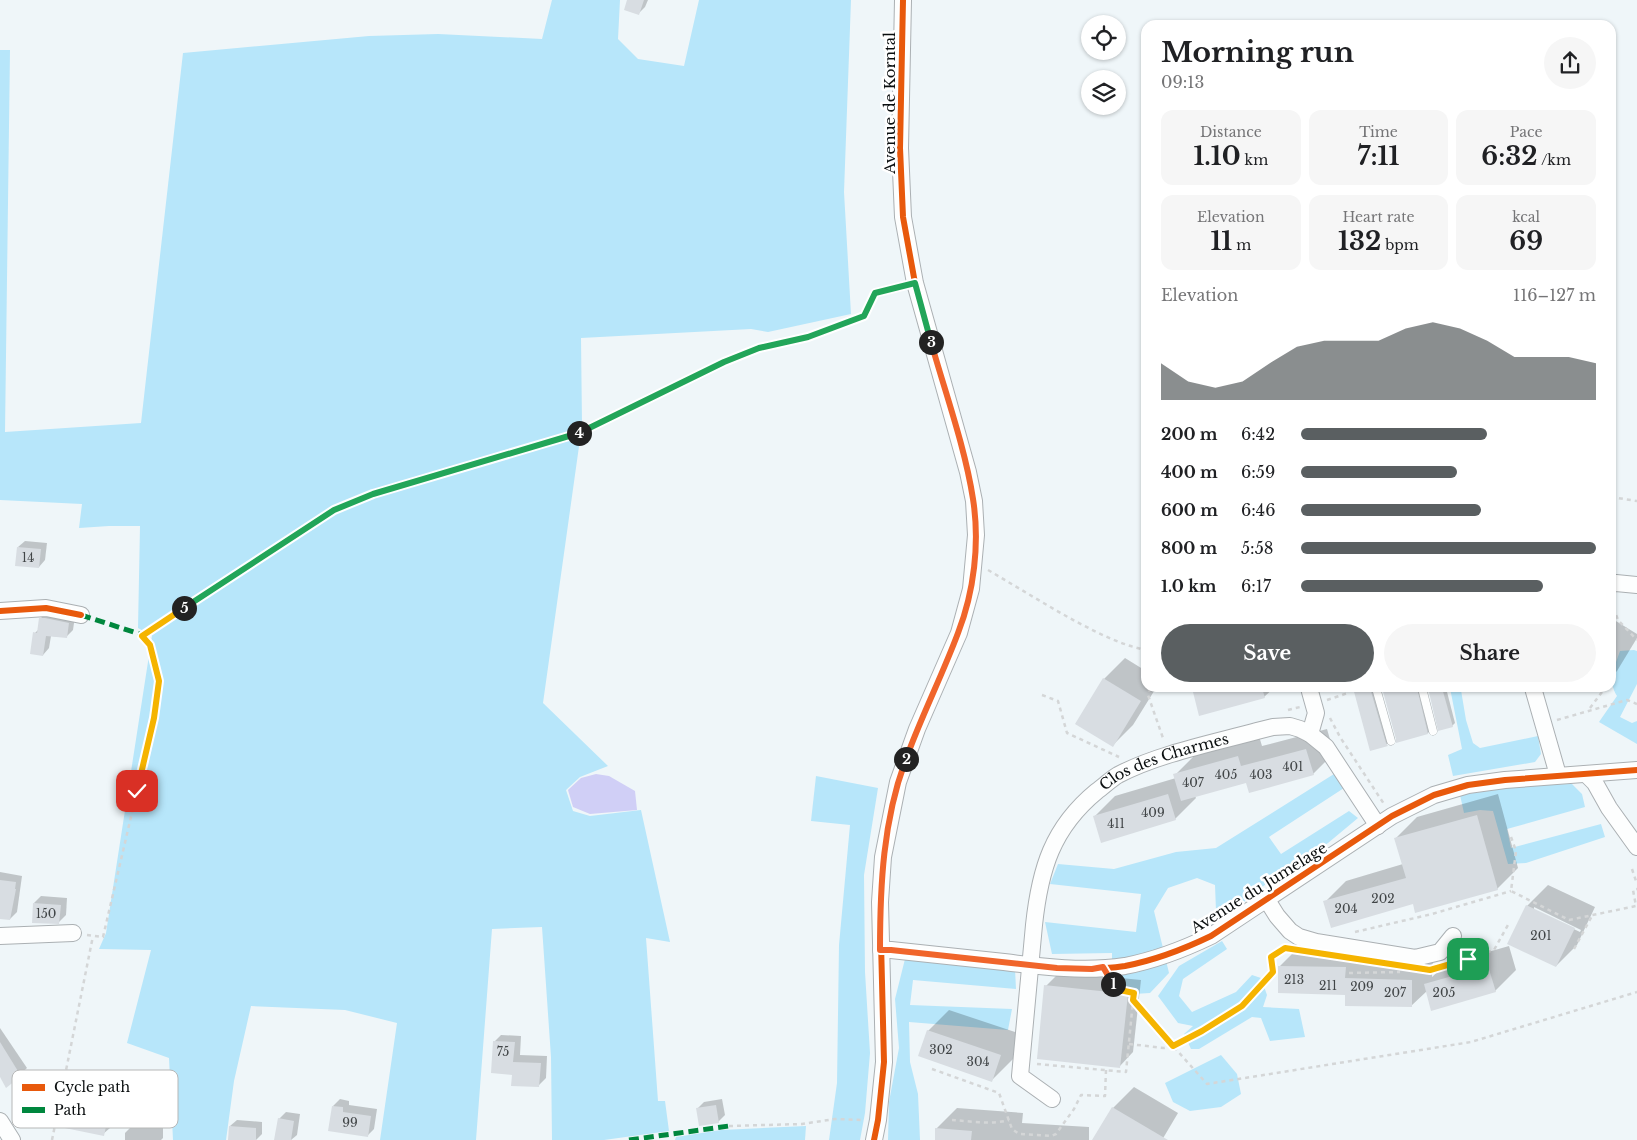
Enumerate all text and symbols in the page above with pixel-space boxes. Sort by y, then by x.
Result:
map controls [1081,15,1126,115]
button: locate [1081,15,1126,60]
street label: Avenue de Korntal [880,32,899,175]
text: Morning run [1161,35,1354,70]
button: share [1544,37,1596,89]
button: layers [1081,70,1126,115]
text: 09:13 [1161,72,1204,92]
text: Distance [1200,123,1262,141]
text: Time [1359,123,1398,141]
text: Pace [1510,123,1543,141]
text: 1.10 [1193,141,1241,172]
text: 7:11 [1358,141,1399,172]
text: 6:32 [1481,141,1537,172]
text: km [1241,151,1268,169]
text: /km [1537,151,1571,169]
text: Elevation [1197,208,1265,226]
text: Heart rate [1342,208,1415,226]
text: kcal [1512,208,1540,226]
text: 11 [1210,226,1232,257]
text: 132 [1338,226,1381,257]
text: 69 [1509,226,1543,257]
text: m [1232,236,1251,254]
text: bpm [1381,236,1419,254]
text: Elevation [1161,285,1238,305]
text: 116–127 m [1513,285,1596,305]
pin: 3 [918,330,944,354]
text: 3 [927,333,936,351]
pin: 4 [566,420,592,446]
text: 4 [575,424,584,442]
text: 200 m [1161,424,1218,444]
text: 6:42 [1241,424,1275,444]
text: 400 m [1161,462,1218,482]
text: 6:59 [1241,462,1275,482]
text: 600 m [1161,500,1218,520]
text: 6:46 [1241,500,1276,520]
text: 800 m [1161,538,1217,558]
text: 5:58 [1241,538,1273,558]
house number: 14 [22,550,34,565]
text: 1.0 km [1161,576,1216,596]
text: 6:17 [1241,576,1271,596]
pin: 5 [172,596,196,620]
text: 5 [180,599,189,617]
button: Save [1161,624,1374,682]
button: Share [1384,624,1596,682]
street label: Clos des Charmes [1095,729,1231,794]
pin: 2 [894,746,918,772]
text: 2 [902,750,911,768]
house number: 401 [1283,759,1303,774]
house number: 405 [1215,767,1237,782]
house number: 403 [1250,767,1272,782]
pin [116,770,158,812]
house number: 407 [1182,775,1205,790]
icon: check [123,777,151,805]
house number: 409 [1141,805,1165,820]
house number: 411 [1107,816,1125,831]
street label: Avenue du Jumelage [1186,838,1330,938]
house number: 202 [1371,891,1395,906]
house number: 204 [1335,901,1357,916]
house number: 150 [36,906,56,921]
house number: 201 [1530,928,1552,943]
pin [1447,938,1489,980]
icon: arrive [1454,945,1482,973]
pin: 1 [1100,972,1126,996]
house number: 213 [1284,972,1304,987]
text: 1 [1110,975,1117,993]
house number: 211 [1319,978,1337,993]
house number: 209 [1350,979,1374,994]
house number: 207 [1384,985,1407,1000]
house number: 205 [1433,985,1456,1000]
house number: 302 [929,1042,953,1057]
house number: 75 [497,1044,510,1059]
house number: 304 [967,1054,989,1069]
legend [12,1070,178,1128]
text: Cycle path [54,1078,131,1096]
text: Path [54,1101,86,1119]
house number: 99 [342,1115,358,1130]

